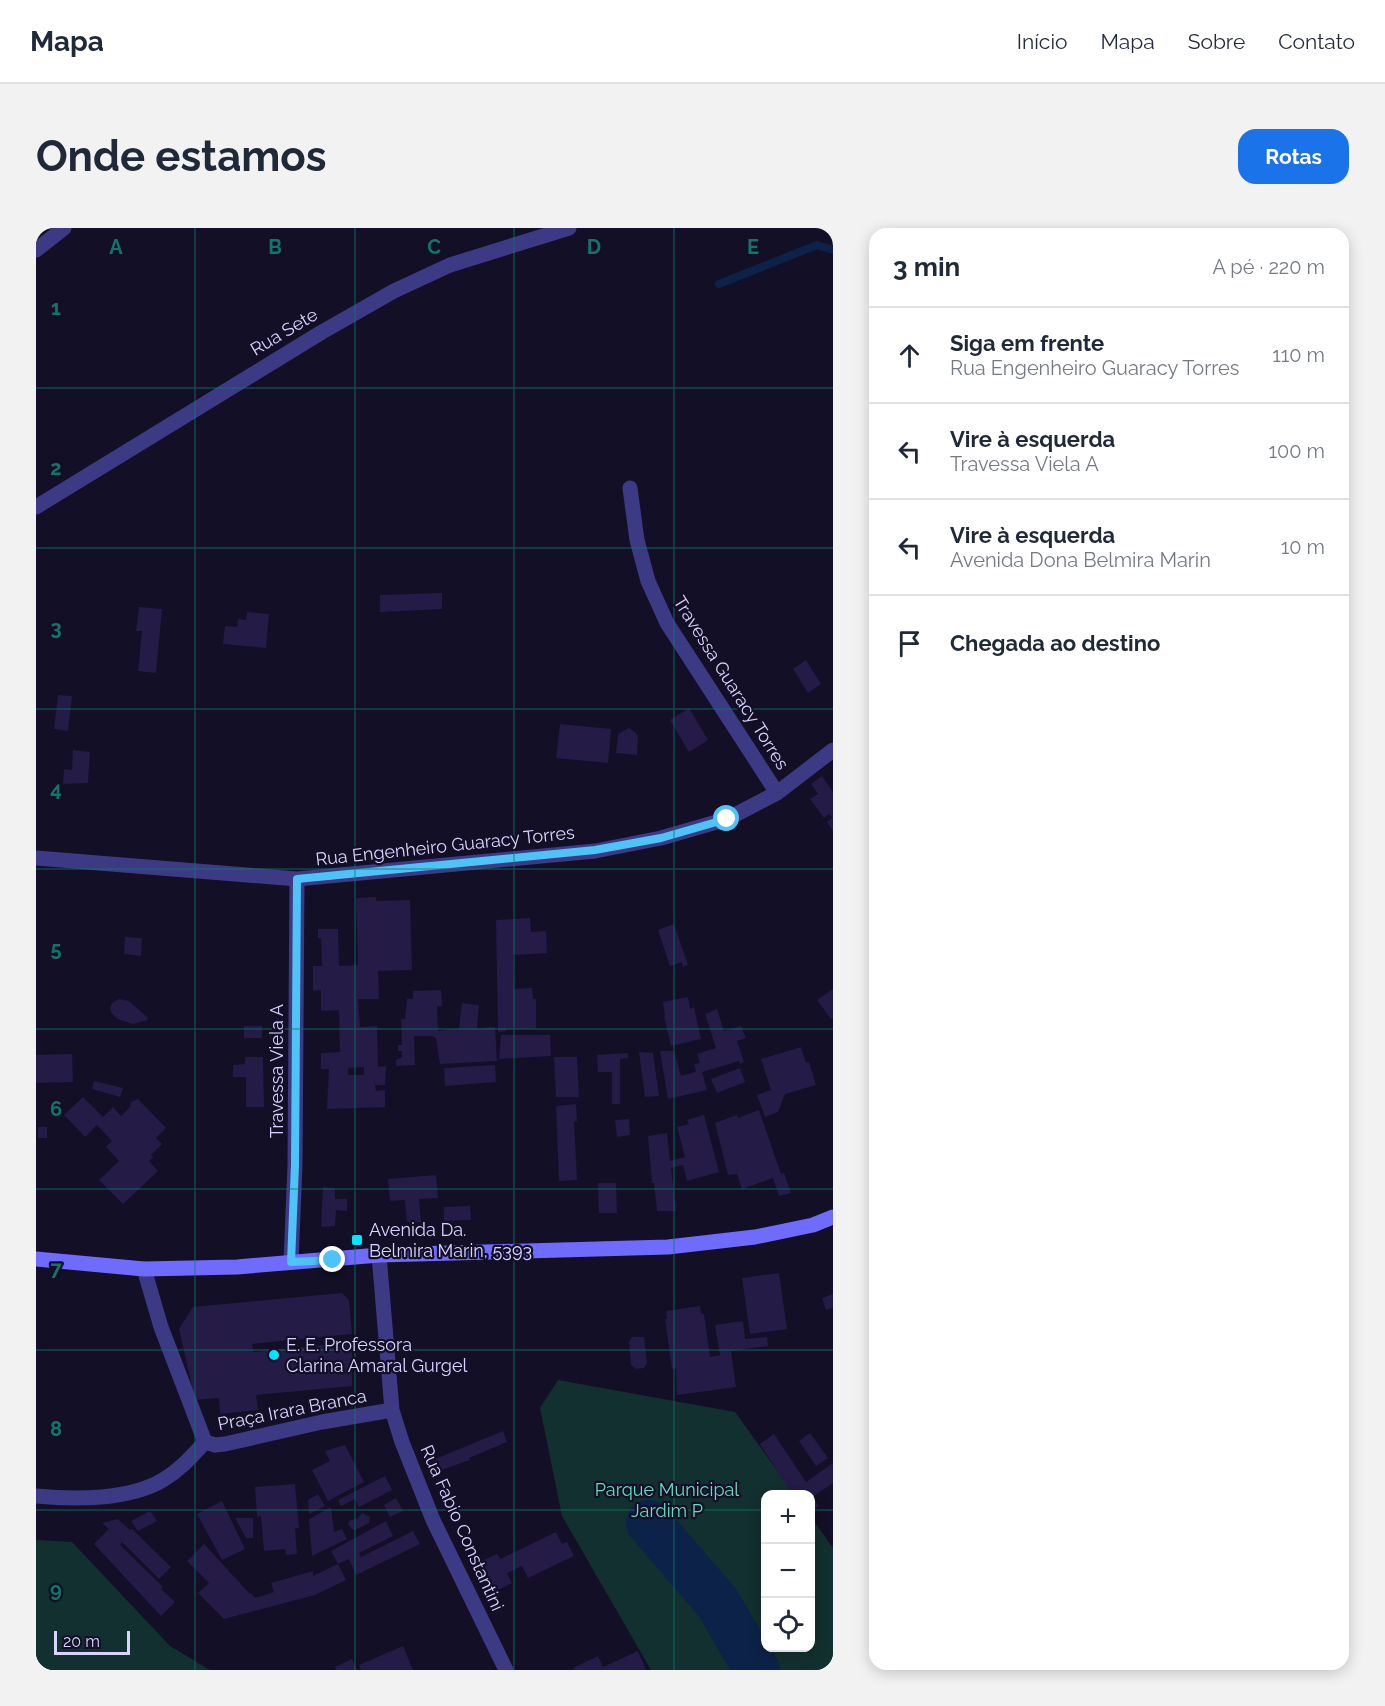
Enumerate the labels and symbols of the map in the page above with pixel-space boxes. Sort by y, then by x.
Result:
text: A [109,235,123,259]
text: B [268,235,282,259]
text: C [427,235,441,259]
text: D [587,235,601,259]
text: E [747,235,759,259]
text: 1 [51,296,61,320]
street label: Rua Sete [246,303,321,360]
text: 2 [50,456,62,480]
street label: Travessa Guaracy Torres [669,592,794,774]
text: 3 [50,616,62,640]
text: 4 [50,777,62,801]
route start [713,805,739,831]
street label: Rua Engenheiro Guaracy Torres [314,821,576,870]
text: 5 [50,937,62,961]
street label: Travessa Viela A [266,1004,287,1138]
text: 6 [50,1097,62,1121]
place label: Avenida Da. Belmira Marin, 5393 [369,1219,532,1261]
marker: Avenida Da. Belmira Marin, 5393 [350,1233,364,1247]
route end [319,1246,345,1272]
text: 7 [50,1257,62,1281]
place label: E. E. Professora Clarina Amaral Gurgel [286,1334,468,1376]
marker: E. E. Professora Clarina Amaral Gurgel [267,1348,281,1362]
street label: Praça Irara Branca [216,1385,368,1434]
text: 8 [50,1417,62,1441]
street label: Rua Fabio Constantini [416,1442,508,1614]
park label: Parque Municipal Jardim P [595,1479,739,1521]
text: 9 [50,1578,62,1602]
scale bar [54,1628,130,1656]

